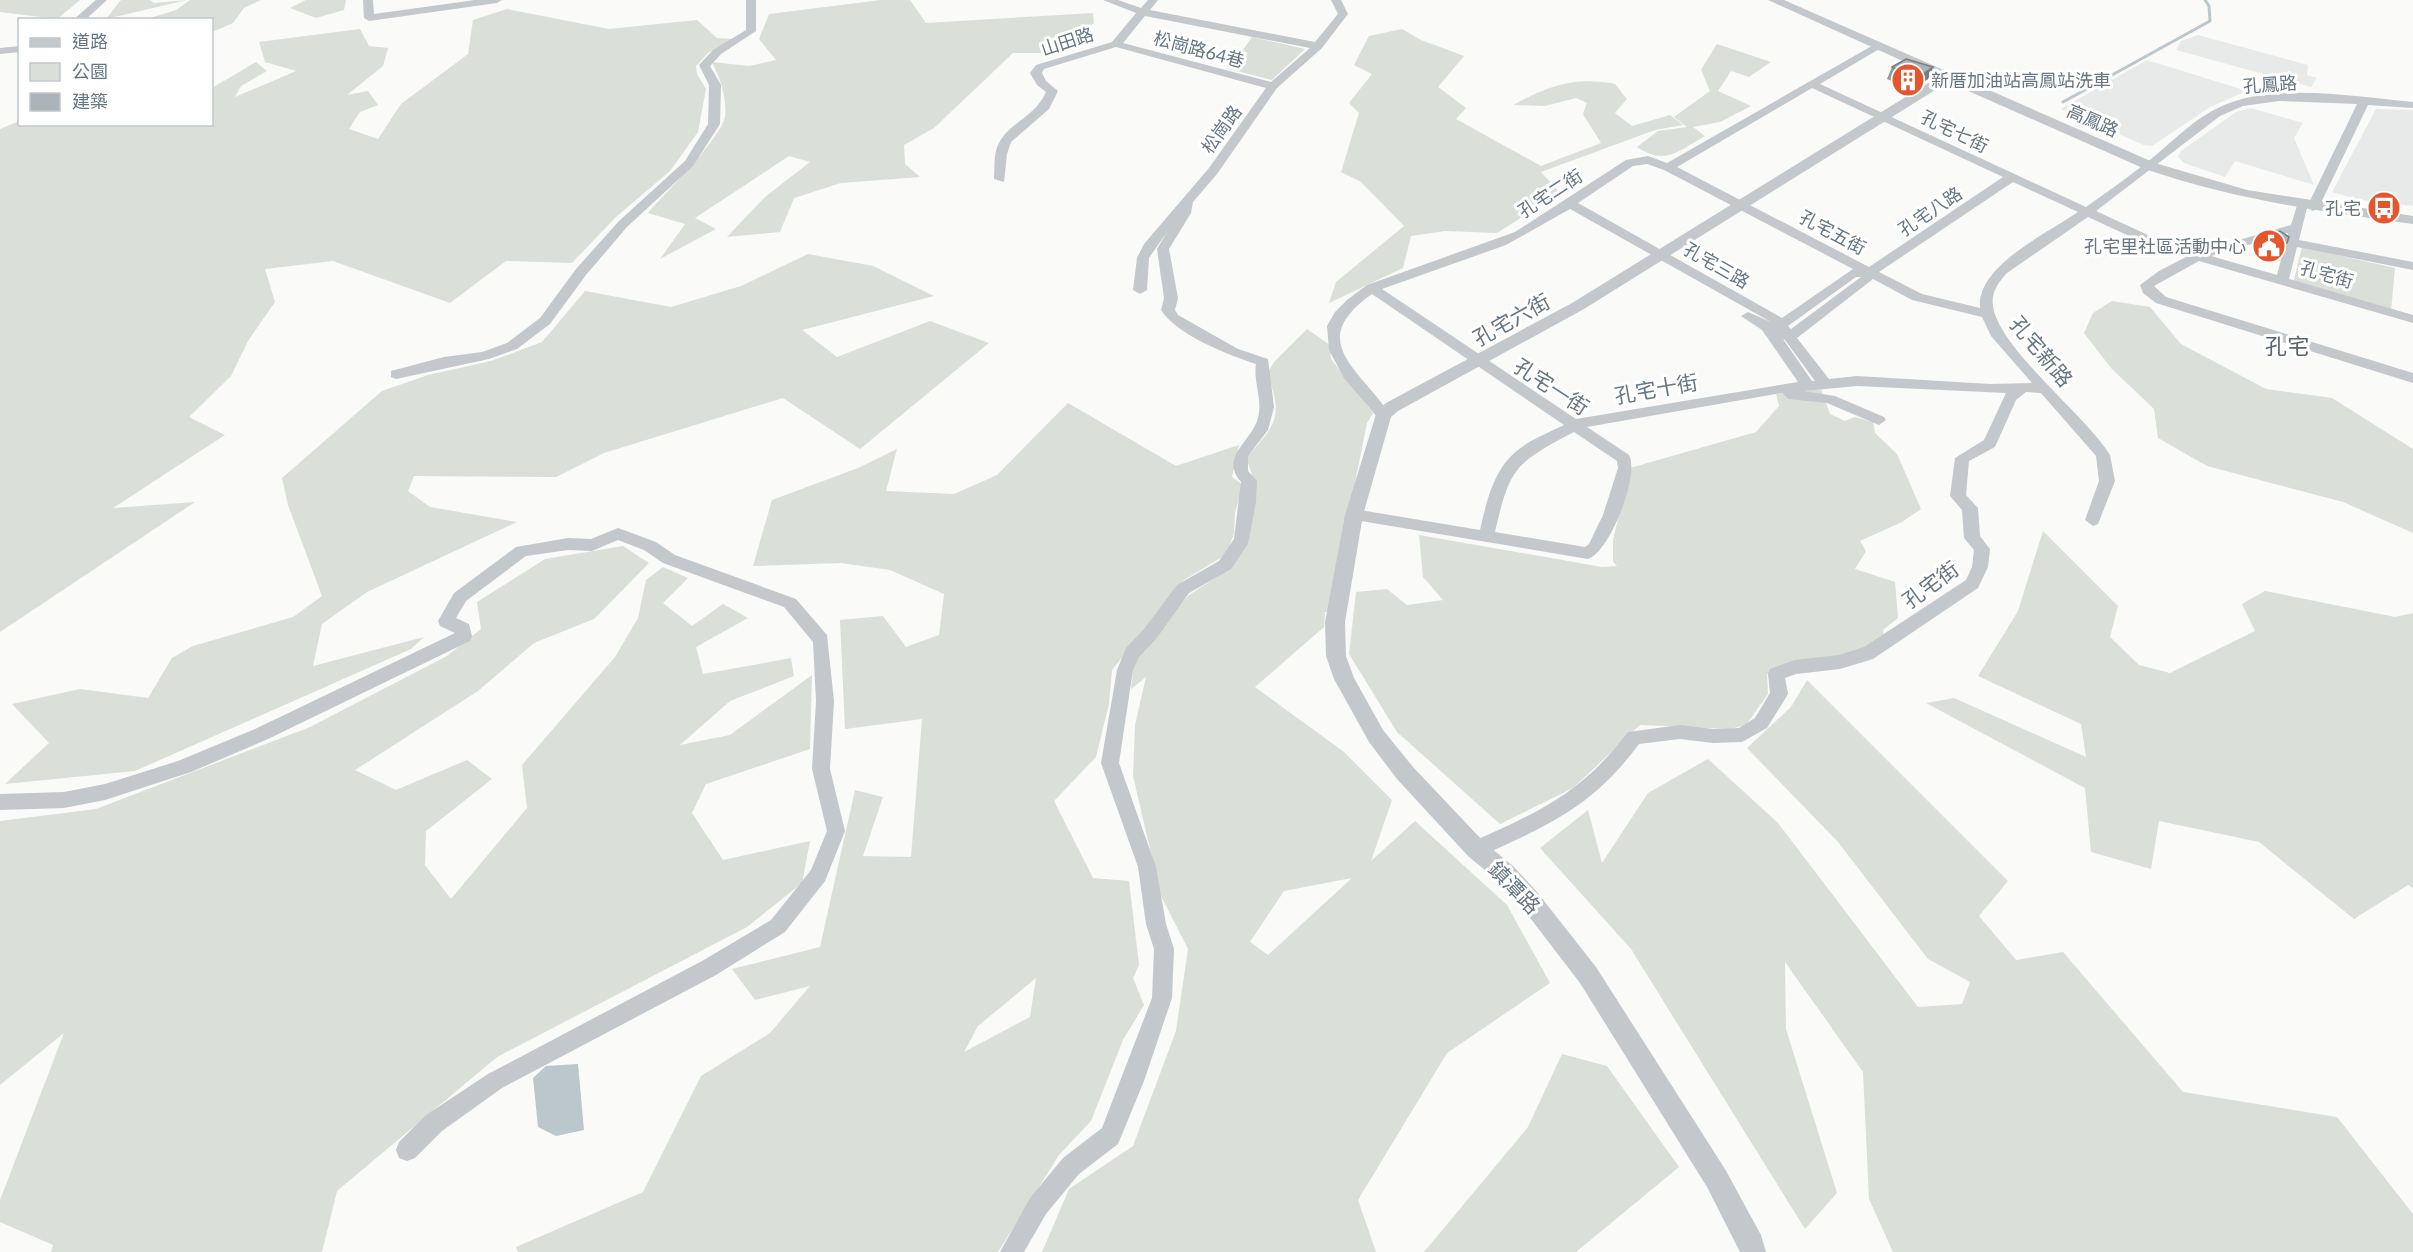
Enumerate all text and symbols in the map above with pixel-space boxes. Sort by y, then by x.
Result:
legend [18,18,213,126]
street label: 山田路 [1038,22,1096,60]
street label: 松崗路64巷 [1151,26,1247,72]
text: 道路 [72,30,108,52]
text: 公園 [72,60,108,82]
building icon: 新厝加油站高鳳站洗車 [1890,62,1926,98]
place label: 新厝加油站高鳳站洗車 [1931,69,2111,91]
street label: 孔鳳路 [2242,71,2298,97]
text: 建築 [72,90,108,112]
street label: 高鳳路 [2064,99,2122,141]
street label: 松崗路 [1196,101,1246,157]
street label: 孔宅七街 [1918,105,1992,157]
street label: 孔宅二街 [1514,164,1586,222]
street label: 孔宅八路 [1894,182,1966,240]
bus stop icon: 孔宅 [2366,190,2402,226]
place label: 孔宅 [2325,197,2361,219]
street label: 孔宅五街 [1796,205,1870,259]
public building icon: 孔宅里社區活動中心 [2251,228,2287,264]
place label: 孔宅里社區活動中心 [2084,235,2246,257]
street label: 孔宅三路 [1680,237,1754,293]
street label: 孔宅街 [2298,256,2356,292]
street label: 孔宅六街 [1468,288,1554,350]
street label: 孔宅新路 [2005,311,2079,391]
district label: 孔宅 [2265,332,2309,359]
street label: 孔宅一街 [1510,353,1594,419]
street label: 孔宅十街 [1612,368,1700,408]
street label: 孔宅街 [1897,555,1963,613]
street label: 鎮潭路 [1484,856,1546,918]

